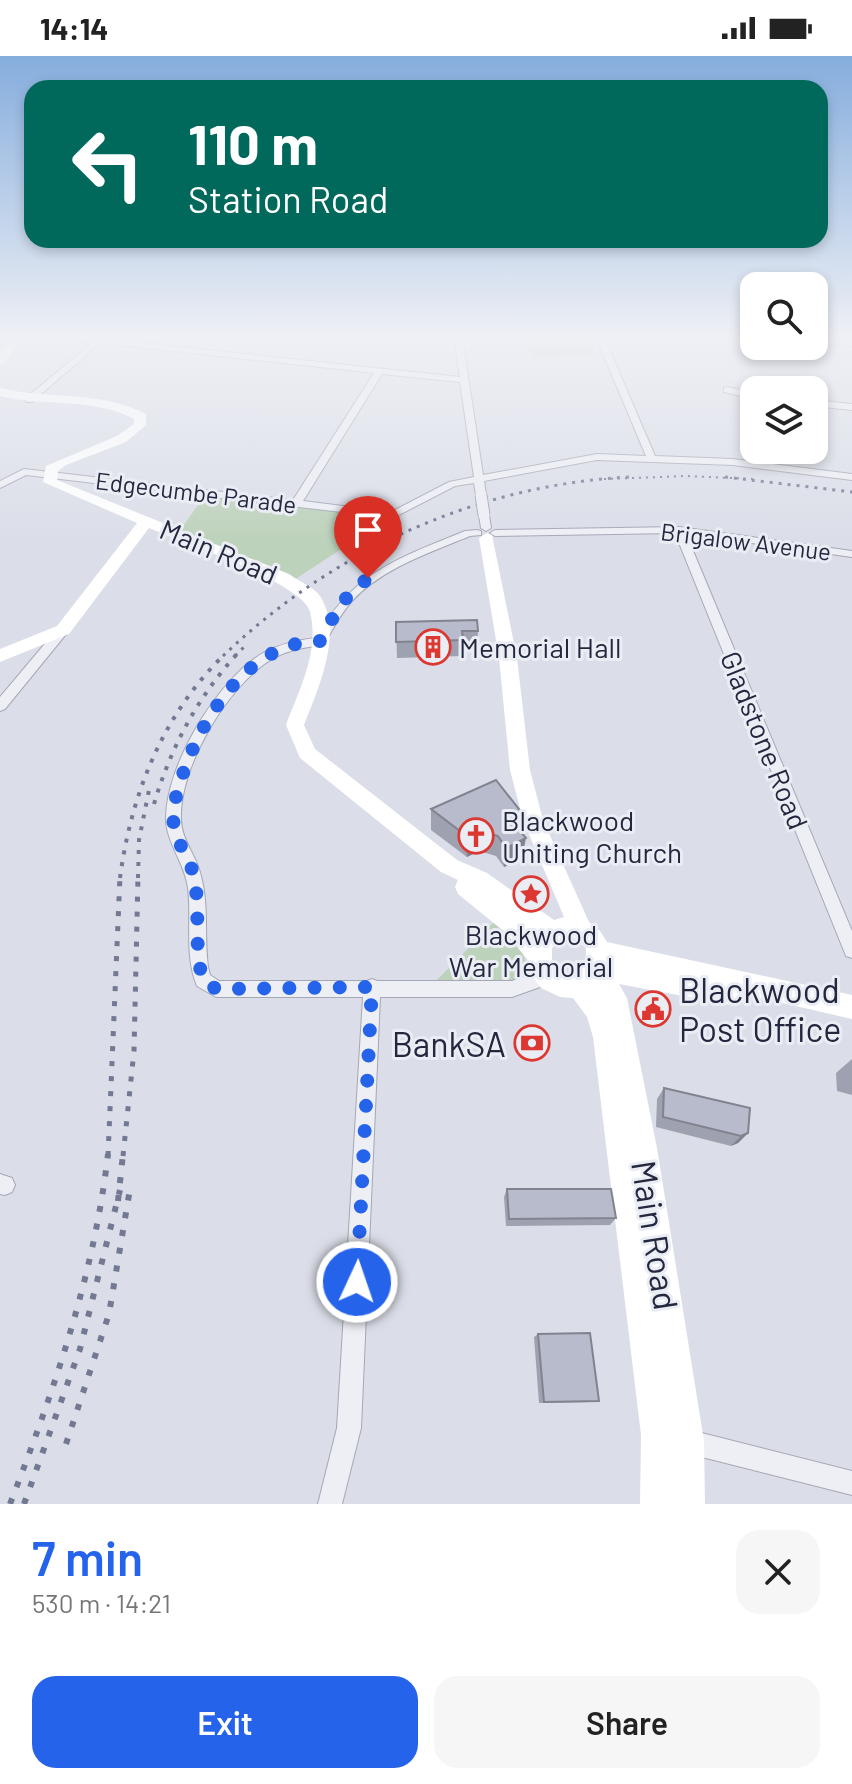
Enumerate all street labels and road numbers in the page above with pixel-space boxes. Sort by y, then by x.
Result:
street label: Edgecumbe Parade [94,465,298,519]
street label: Main Road [155,511,283,591]
street label: Brigalow Avenue [659,516,833,566]
street label: Gladstone Road [714,646,816,834]
street label: Main Road [624,1157,688,1313]

